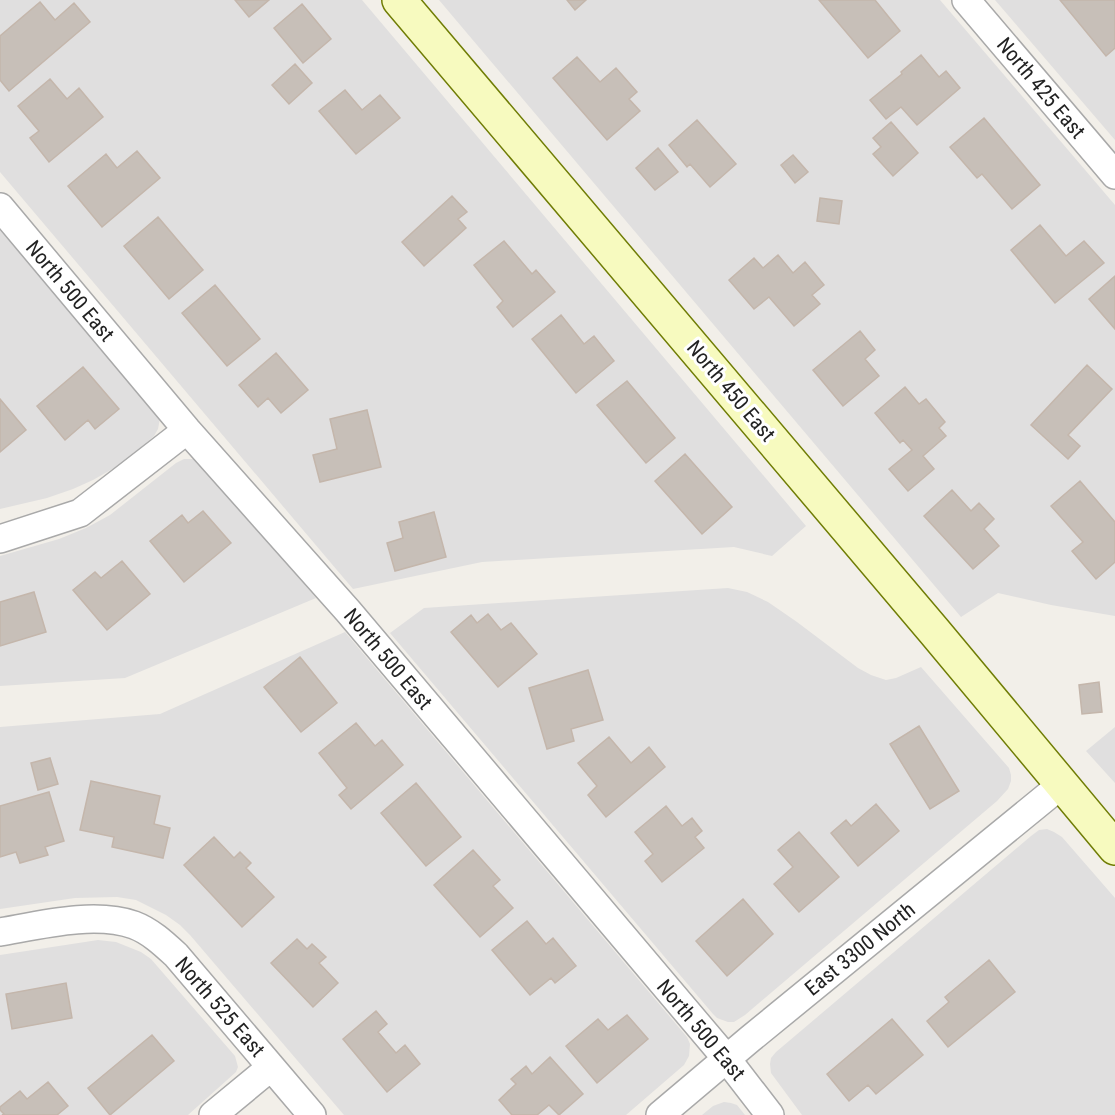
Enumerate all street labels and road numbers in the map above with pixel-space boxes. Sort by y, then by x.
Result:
street label: North 425 East [992,33,1090,143]
street label: North 500 East [21,236,119,346]
street label: North 450 East [682,336,780,446]
street label: North 500 East [339,604,437,714]
street label: East 3300 North [800,897,920,1001]
street label: North 525 East [170,952,270,1062]
street label: North 500 East [652,975,750,1085]

